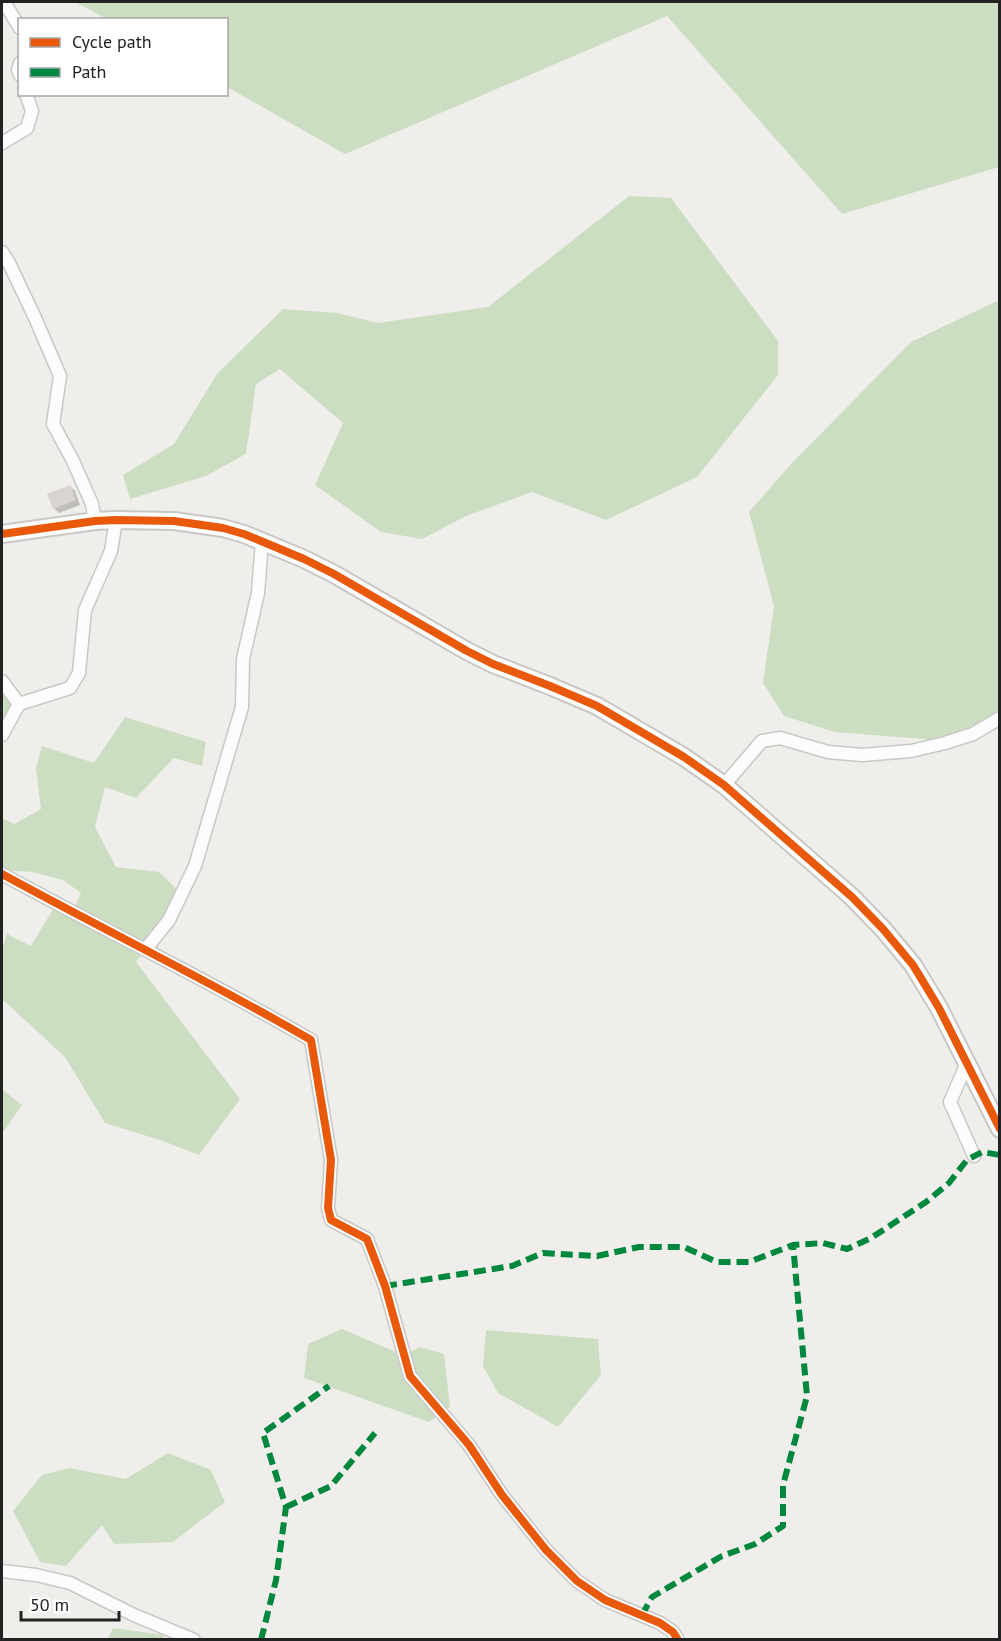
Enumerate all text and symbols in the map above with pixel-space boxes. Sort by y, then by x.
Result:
legend [18,18,228,96]
text: Cycle path [72,30,152,53]
text: Path [72,60,106,83]
scale bar [21,1584,118,1622]
text: 50 m [30,1593,69,1616]

